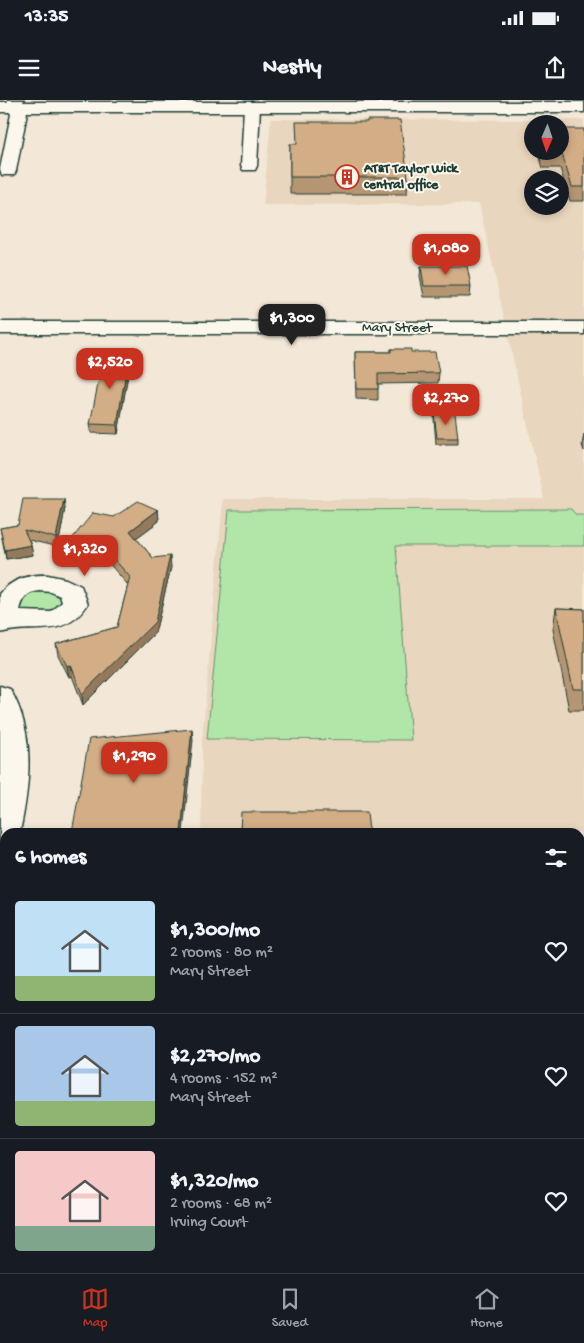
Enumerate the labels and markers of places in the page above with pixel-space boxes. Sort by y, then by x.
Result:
place label: AT&T Taylor Wick central office [363,161,459,194]
building icon: AT&T Taylor Wick central office [334,164,360,190]
pin: $1,080 [405,234,487,276]
pin: $1,300 [251,304,333,346]
pin: $2,520 [69,348,151,390]
pin: $2,270 [405,384,487,426]
pin: $1,320 [44,534,126,577]
pin: $1,290 [93,742,175,784]

